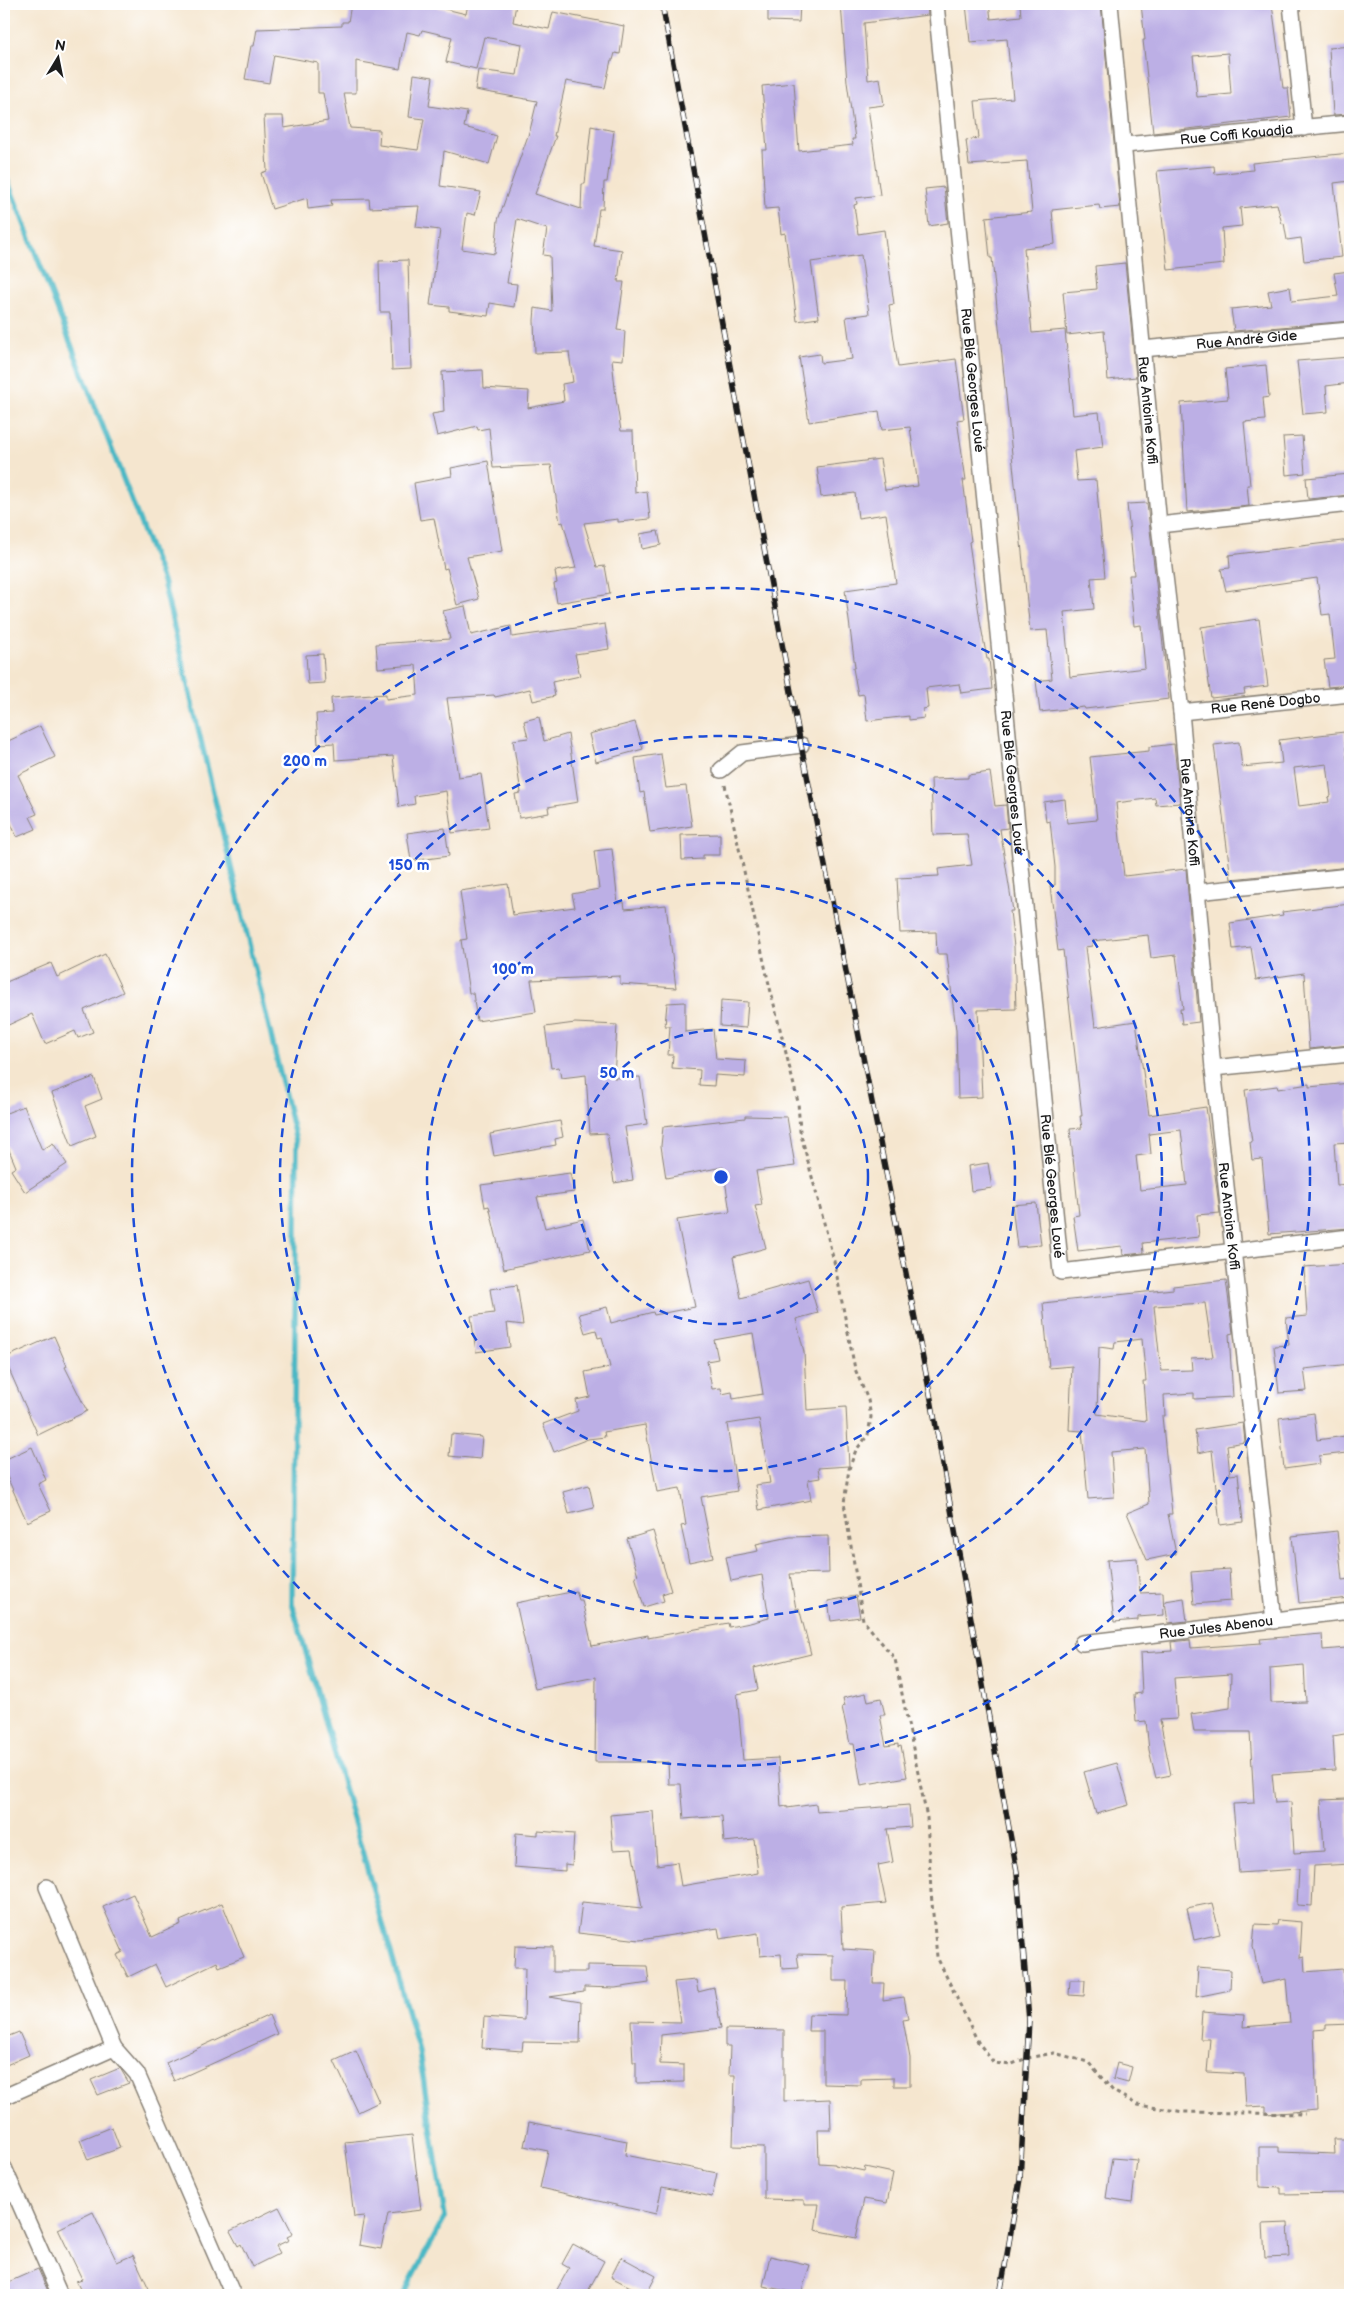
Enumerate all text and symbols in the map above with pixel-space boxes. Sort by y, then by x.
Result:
north arrow [32,32,82,82]
text: N [54,36,67,55]
street label: Rue Coffi Kouadja [1179,120,1294,148]
street label: Rue Blé Georges Loué [958,307,989,454]
street label: Rue André Gide [1195,326,1298,353]
street label: Rue Antoine Koffi [1135,356,1162,465]
street label: Rue René Dogbo [1210,689,1321,717]
street label: Rue Blé Georges Loué [997,709,1028,856]
text: 200 m [283,752,327,771]
street label: Rue Antoine Koffi [1177,757,1203,867]
text: 150 m [388,856,430,875]
text: 100 m [492,960,534,979]
text: 50 m [600,1064,635,1083]
street label: Rue Blé Georges Loué [1037,1113,1068,1260]
street label: Rue Antoine Koffi [1215,1161,1244,1271]
centre of rings [712,1168,730,1186]
street label: Rue Jules Abenou [1158,1612,1274,1642]

